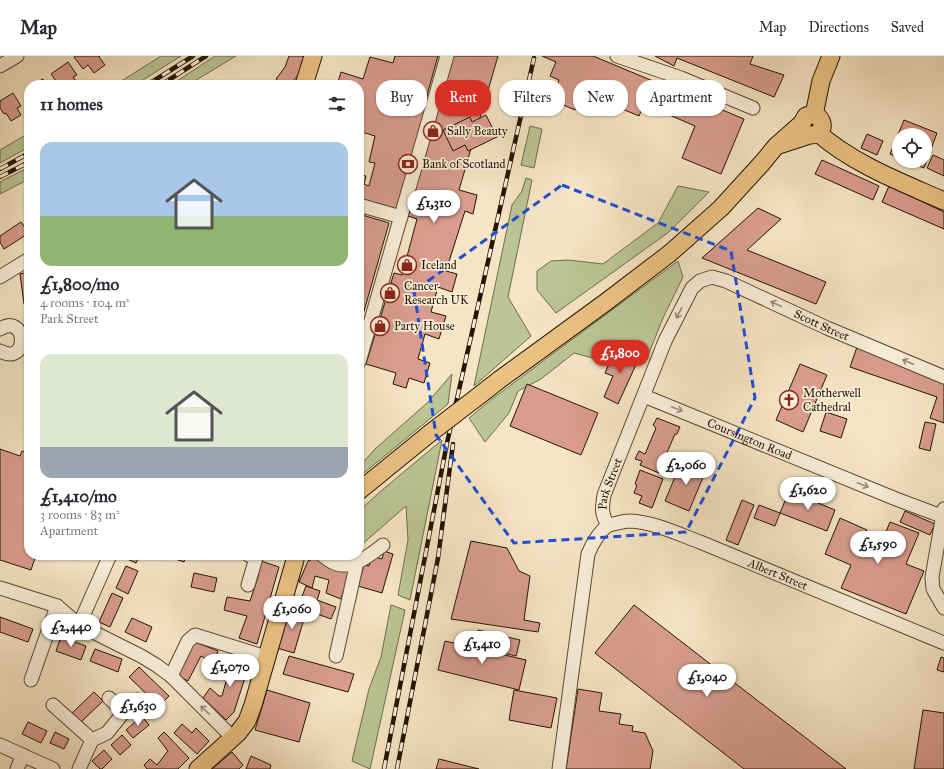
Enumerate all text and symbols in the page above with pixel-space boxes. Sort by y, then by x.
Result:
text: Map [20,16,57,39]
text: Map [759,19,786,36]
text: Directions [808,19,869,36]
text: Saved [891,19,924,36]
chip: Buy [376,80,427,116]
chip: Rent [435,80,491,116]
chip: Filters [499,80,565,116]
chip: New [573,80,628,116]
chip: Apartment [636,80,726,116]
icon: filters [326,93,348,115]
text: 11 homes [40,94,103,115]
shop icon: Sally Beauty [422,120,444,142]
place label: Sally Beauty [447,124,508,138]
map controls [892,128,932,168]
button: locate [892,128,932,168]
bank icon: Bank of Scotland [397,153,419,175]
place label: Bank of Scotland [422,157,506,171]
icon: home [158,168,230,240]
pin: £1,310 [401,190,467,224]
text: £1,310 [416,195,452,211]
shop icon: Iceland [396,254,418,276]
place label: Iceland [421,258,457,272]
text: £1,800/mo [40,274,119,295]
place label: Cancer Research UK [404,279,469,307]
shop icon: Cancer Research UK [379,282,401,304]
text: 4 rooms · 104 m² [40,295,130,311]
one-way arrow [770,300,782,307]
one-way arrow [675,307,682,319]
street label: Scott Street [792,307,852,344]
text: Park Street [40,311,99,327]
shop icon: Party House [369,315,391,337]
place label: Party House [394,319,455,333]
pin: £1,800 [587,340,653,374]
text: £1,800 [600,345,640,361]
one-way arrow [902,358,914,365]
icon: home [158,380,230,452]
place label: Motherwell Cathedral [803,386,862,414]
church icon: Motherwell Cathedral [778,389,800,411]
one-way arrow [671,406,683,414]
street label: Coursington Road [705,416,794,463]
pin: £2,060 [653,452,719,486]
street label: Park Street [595,455,625,510]
text: £2,060 [666,457,706,473]
pin: £1,620 [775,477,841,511]
text: £1,620 [789,482,827,498]
one-way arrow [856,482,868,490]
text: £1,410/mo [40,486,117,507]
text: 3 rooms · 83 m² [40,507,120,523]
text: Apartment [40,523,98,539]
pin: £1,590 [845,531,911,565]
text: £1,590 [859,536,897,552]
street label: Albert Street [745,555,810,593]
pin: £1,060 [259,596,325,630]
text: £1,060 [272,601,312,617]
pin: £2,440 [38,614,104,648]
text: £2,440 [50,619,92,635]
pin: £1,410 [449,631,515,665]
text: £1,410 [463,636,501,652]
pin: £1,070 [197,654,263,688]
text: £1,070 [210,659,250,675]
pin: £1,040 [674,664,740,698]
text: £1,040 [687,669,727,685]
pin: £1,630 [105,693,171,727]
text: £1,630 [120,698,156,714]
one-way arrow [200,705,210,715]

